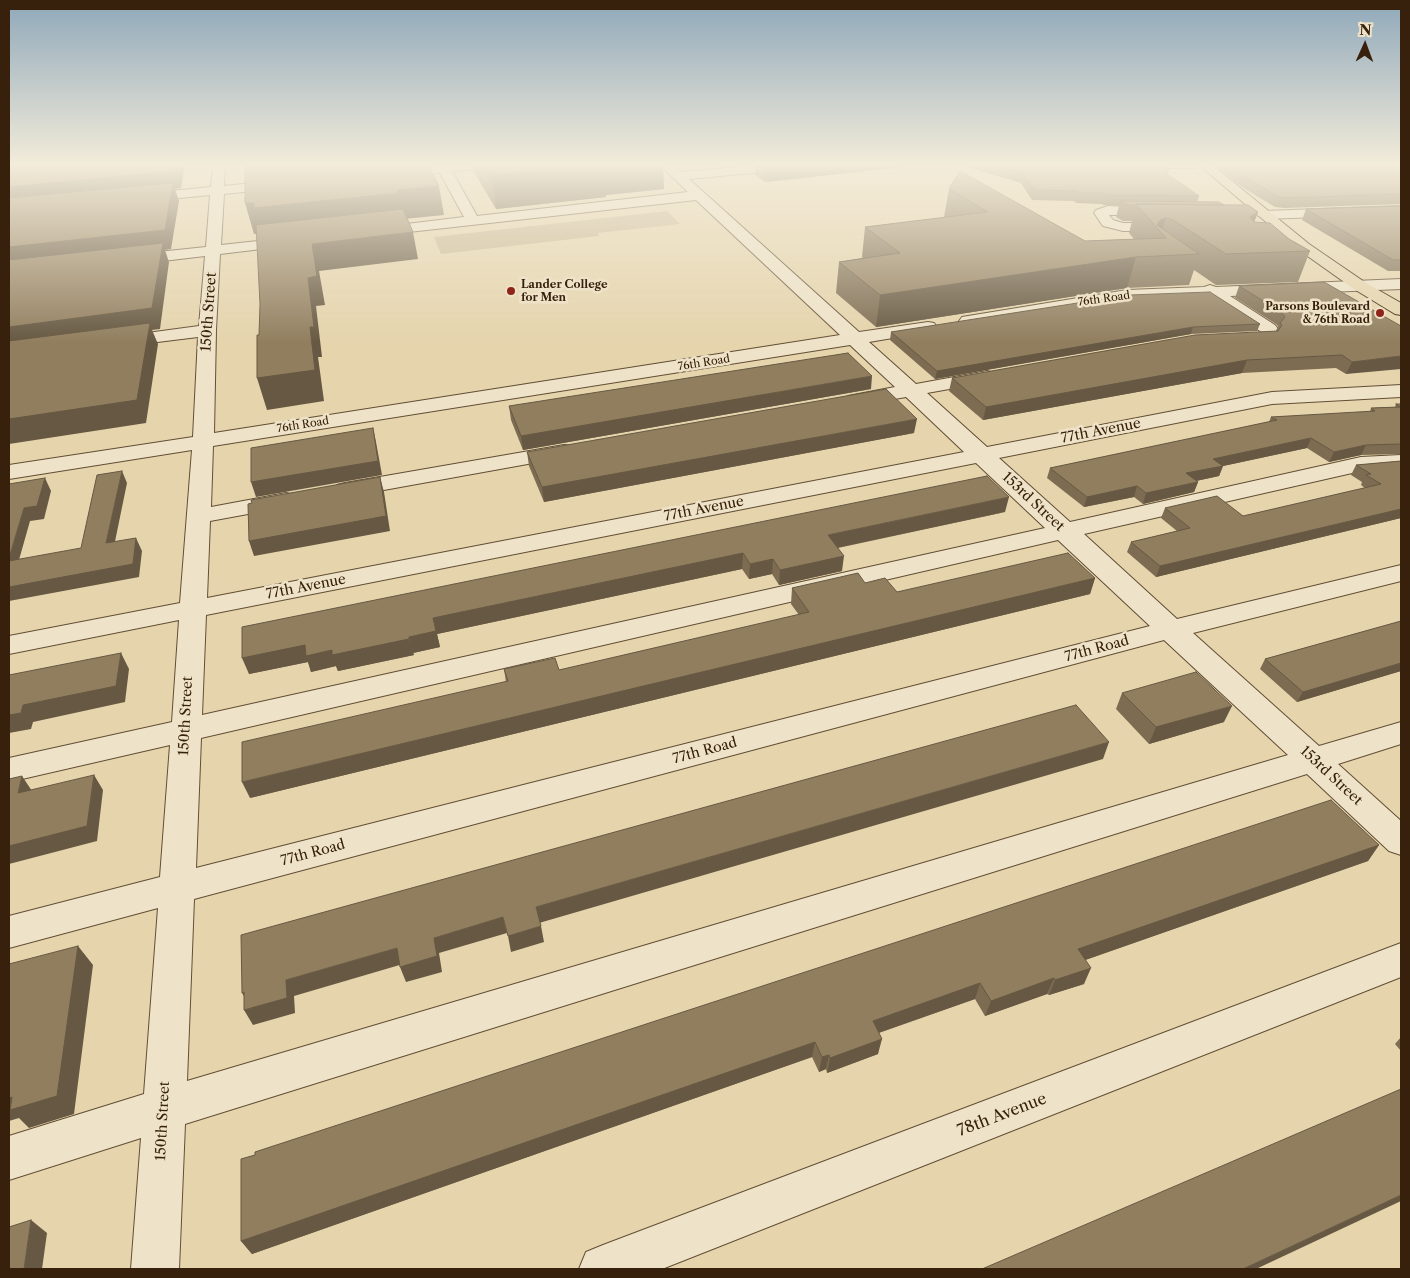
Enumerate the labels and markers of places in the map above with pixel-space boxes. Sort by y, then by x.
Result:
place label: Lander College for Men [521,278,608,304]
marker: Lander College for Men [505,285,517,297]
place label: Parsons Boulevard & 76th Road [1265,300,1370,326]
marker: Parsons Boulevard & 76th Road [1374,307,1386,319]

